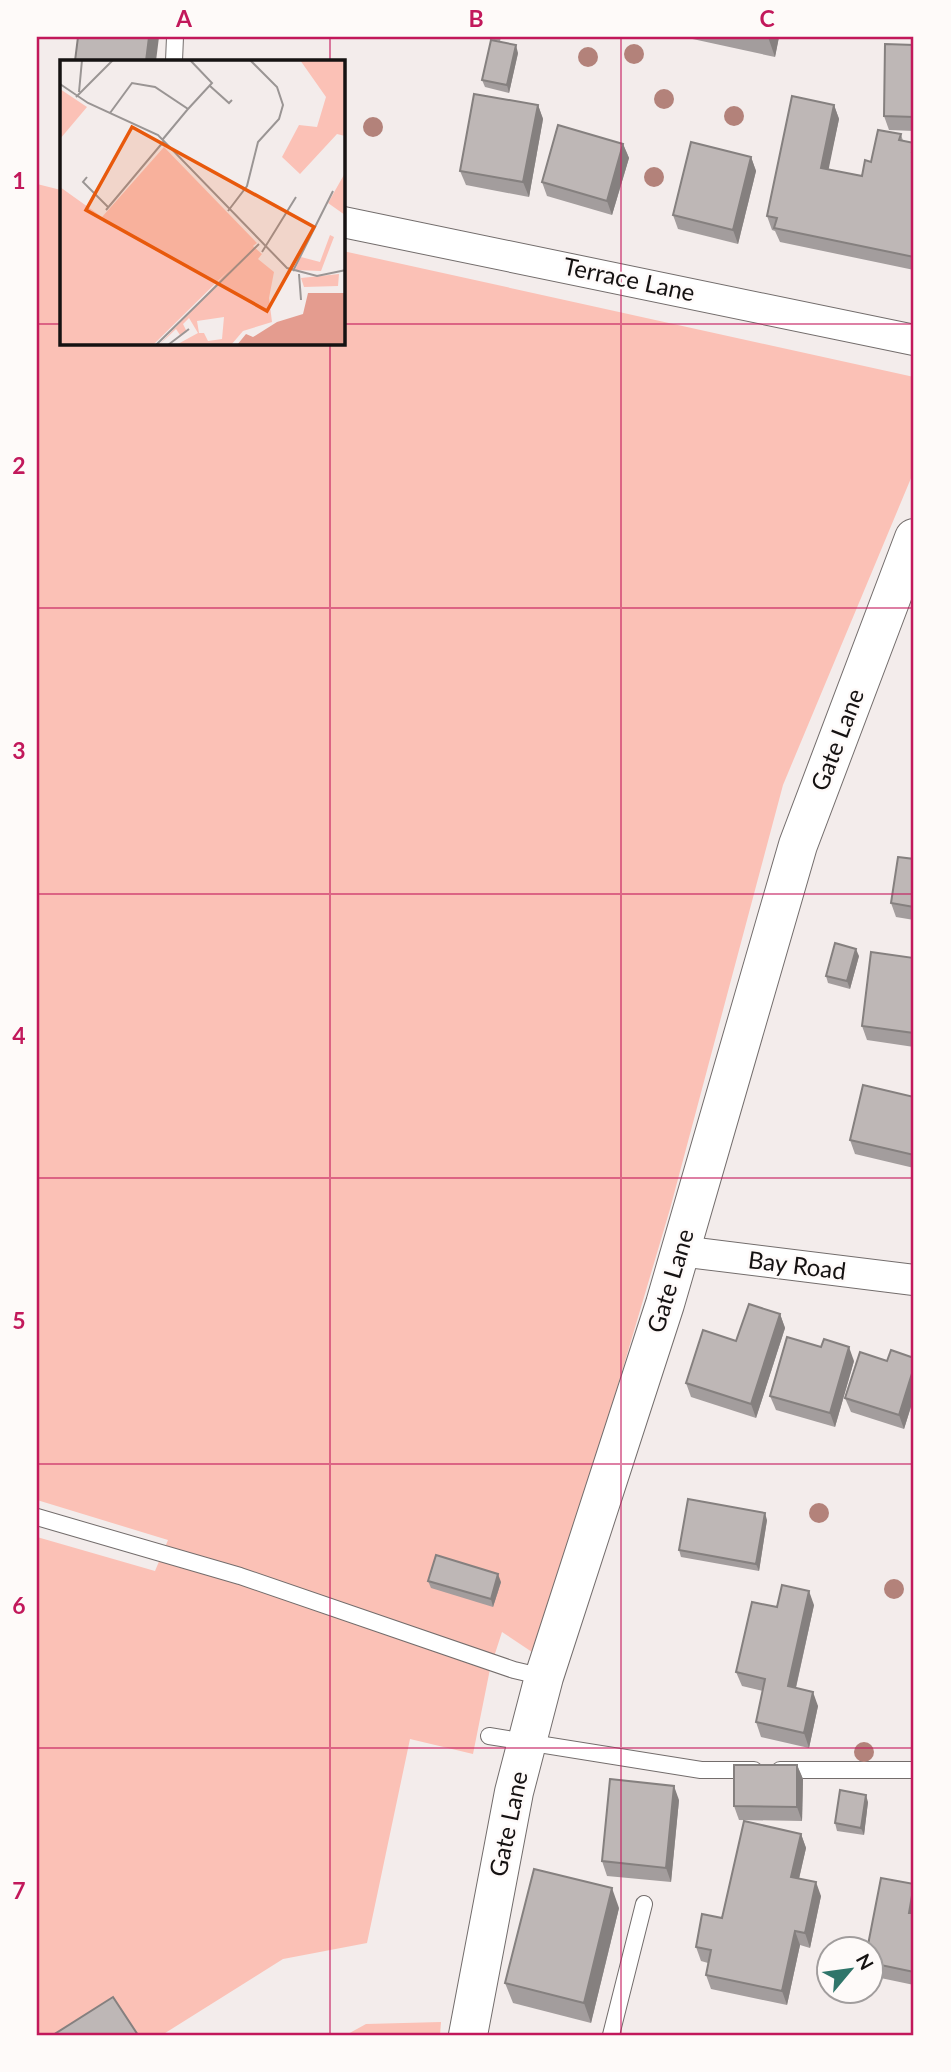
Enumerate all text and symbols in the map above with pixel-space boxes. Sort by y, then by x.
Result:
text: A [175,4,193,32]
text: B [468,4,484,32]
text: C [759,4,775,32]
inset map [60,60,345,345]
text: 1 [12,166,26,194]
street label: Terrace Lane [561,250,698,307]
text: 2 [12,451,26,479]
street label: Gate Lane [804,684,869,795]
text: 3 [12,736,26,764]
text: 4 [12,1021,26,1049]
street label: Gate Lane [640,1225,699,1336]
street label: Bay Road [747,1244,848,1285]
text: 5 [12,1306,26,1334]
text: 6 [12,1591,26,1619]
street label: Gate Lane [482,1768,533,1879]
text: 7 [12,1876,26,1904]
north arrow [814,1936,884,2006]
text: N [852,1950,879,1973]

